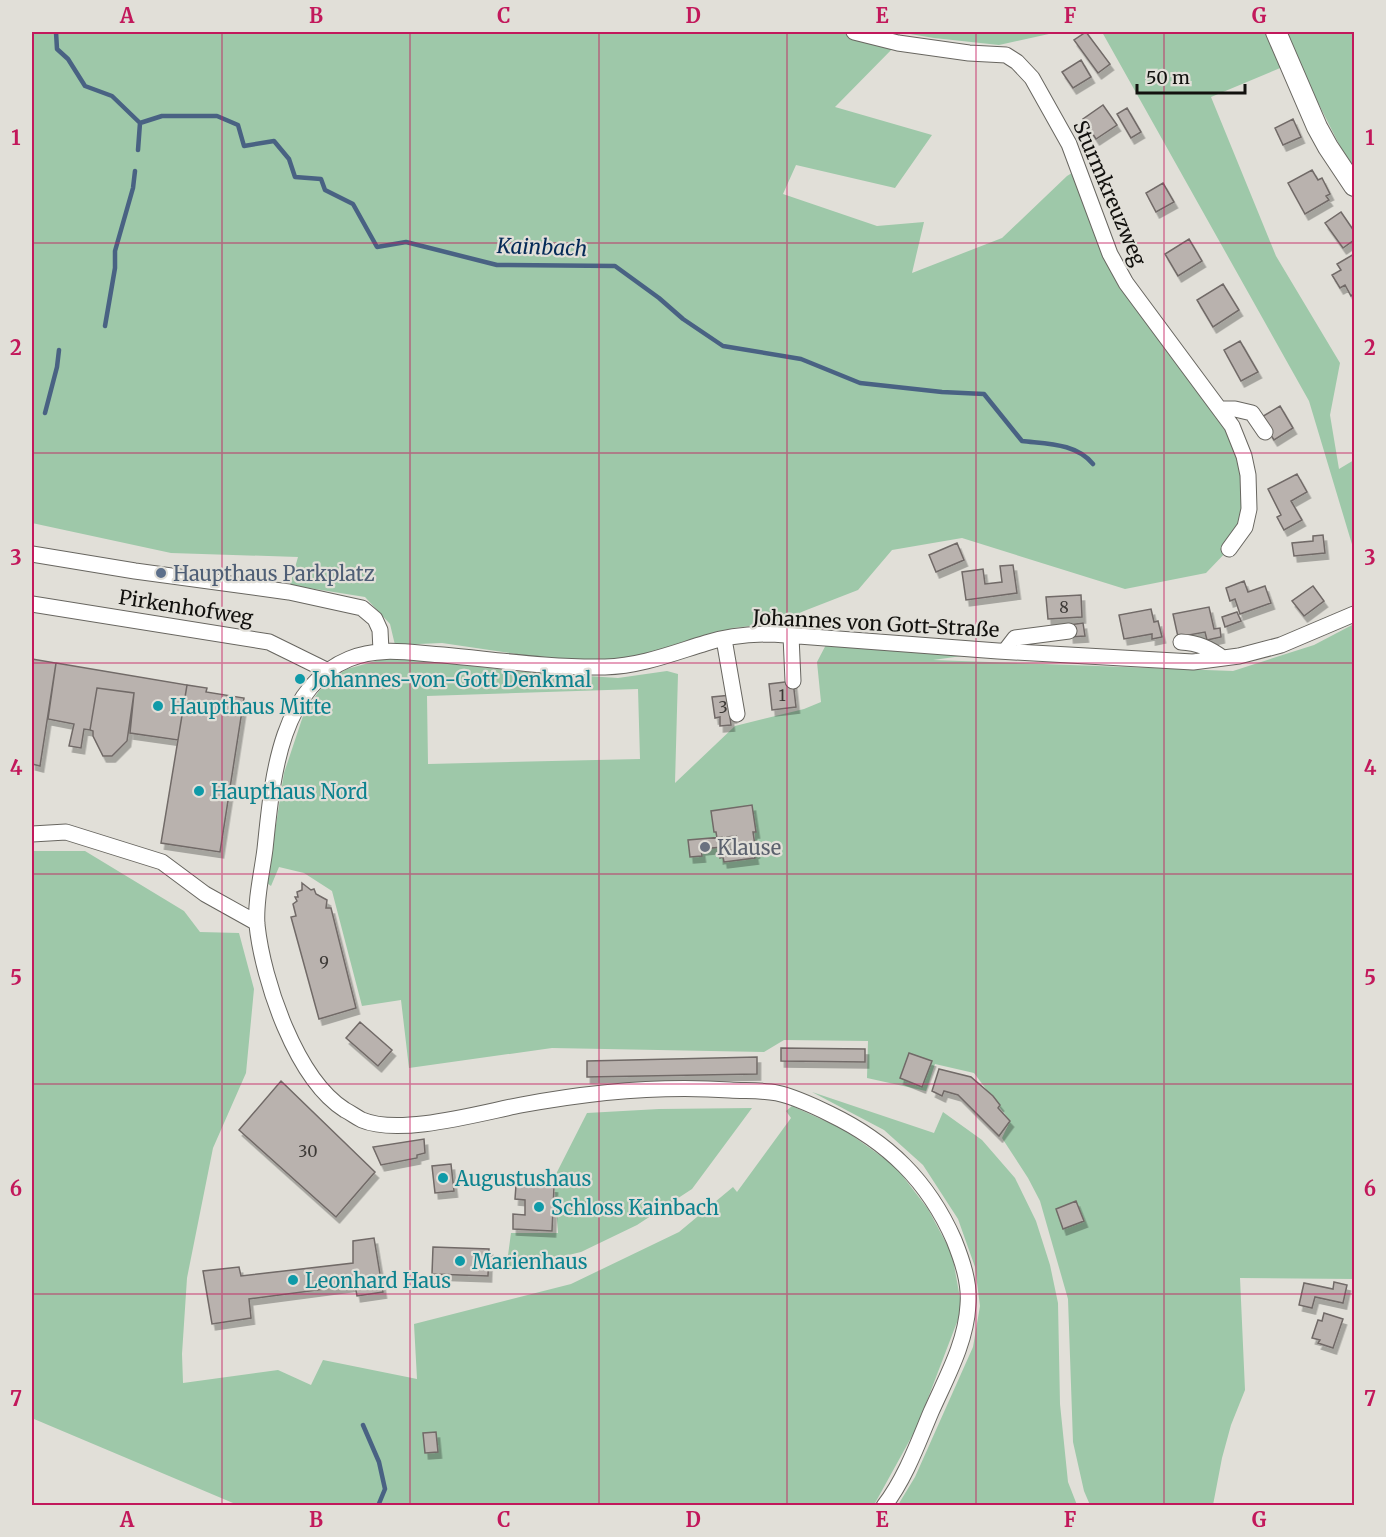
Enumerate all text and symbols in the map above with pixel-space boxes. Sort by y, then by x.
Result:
text: A [119,3,135,28]
text: B [309,3,323,28]
text: C [497,3,511,28]
text: D [685,3,701,28]
text: E [875,3,889,28]
text: F [1064,3,1077,28]
text: G [1252,3,1267,28]
scale bar [1137,57,1245,95]
text: 50 m [1146,66,1190,89]
street label: Sturmkreuzweg [1068,117,1152,269]
text: 1 [11,125,21,150]
text: 1 [1365,125,1375,150]
water label: Kainbach [495,232,588,262]
text: 2 [10,335,22,360]
text: 2 [1364,335,1376,360]
text: 3 [10,545,22,570]
text: 3 [1364,545,1376,570]
place label: Haupthaus Parkplatz [173,561,375,586]
marker: Haupthaus Parkplatz [154,566,168,580]
street label: Pirkenhofweg [117,584,255,630]
house number: 8 [1059,597,1069,617]
street label: Johannes von Gott-Straße [751,604,1000,642]
place label: Johannes-von-Gott Denkmal [311,667,592,692]
marker: Johannes-von-Gott Denkmal [293,672,307,686]
house number: 1 [778,685,786,705]
place label: Haupthaus Mitte [170,694,331,719]
house number: 3 [718,697,728,717]
marker: Haupthaus Mitte [151,699,165,713]
text: 4 [10,755,23,780]
text: 4 [1364,755,1377,780]
place label: Haupthaus Nord [211,779,368,804]
marker: Haupthaus Nord [192,784,206,798]
place label: Klause [717,835,781,860]
marker: Klause [698,840,712,854]
house number: 9 [319,952,329,972]
text: 5 [10,965,22,990]
text: 5 [1364,965,1376,990]
house number: 30 [298,1141,318,1161]
place label: Augustushaus [454,1166,591,1191]
marker: Augustushaus [436,1171,450,1185]
text: 6 [10,1176,22,1201]
text: 6 [1364,1176,1376,1201]
place label: Schloss Kainbach [551,1195,719,1220]
marker: Schloss Kainbach [532,1200,546,1214]
place label: Marienhaus [472,1249,588,1274]
marker: Marienhaus [453,1254,467,1268]
place label: Leonhard Haus [305,1268,451,1293]
marker: Leonhard Haus [286,1273,300,1287]
text: 7 [10,1386,22,1411]
text: 7 [1364,1386,1376,1411]
text: A [119,1507,135,1532]
text: B [309,1507,323,1532]
text: C [497,1507,511,1532]
text: D [685,1507,701,1532]
text: E [875,1507,889,1532]
text: F [1064,1507,1077,1532]
text: G [1252,1507,1267,1532]

